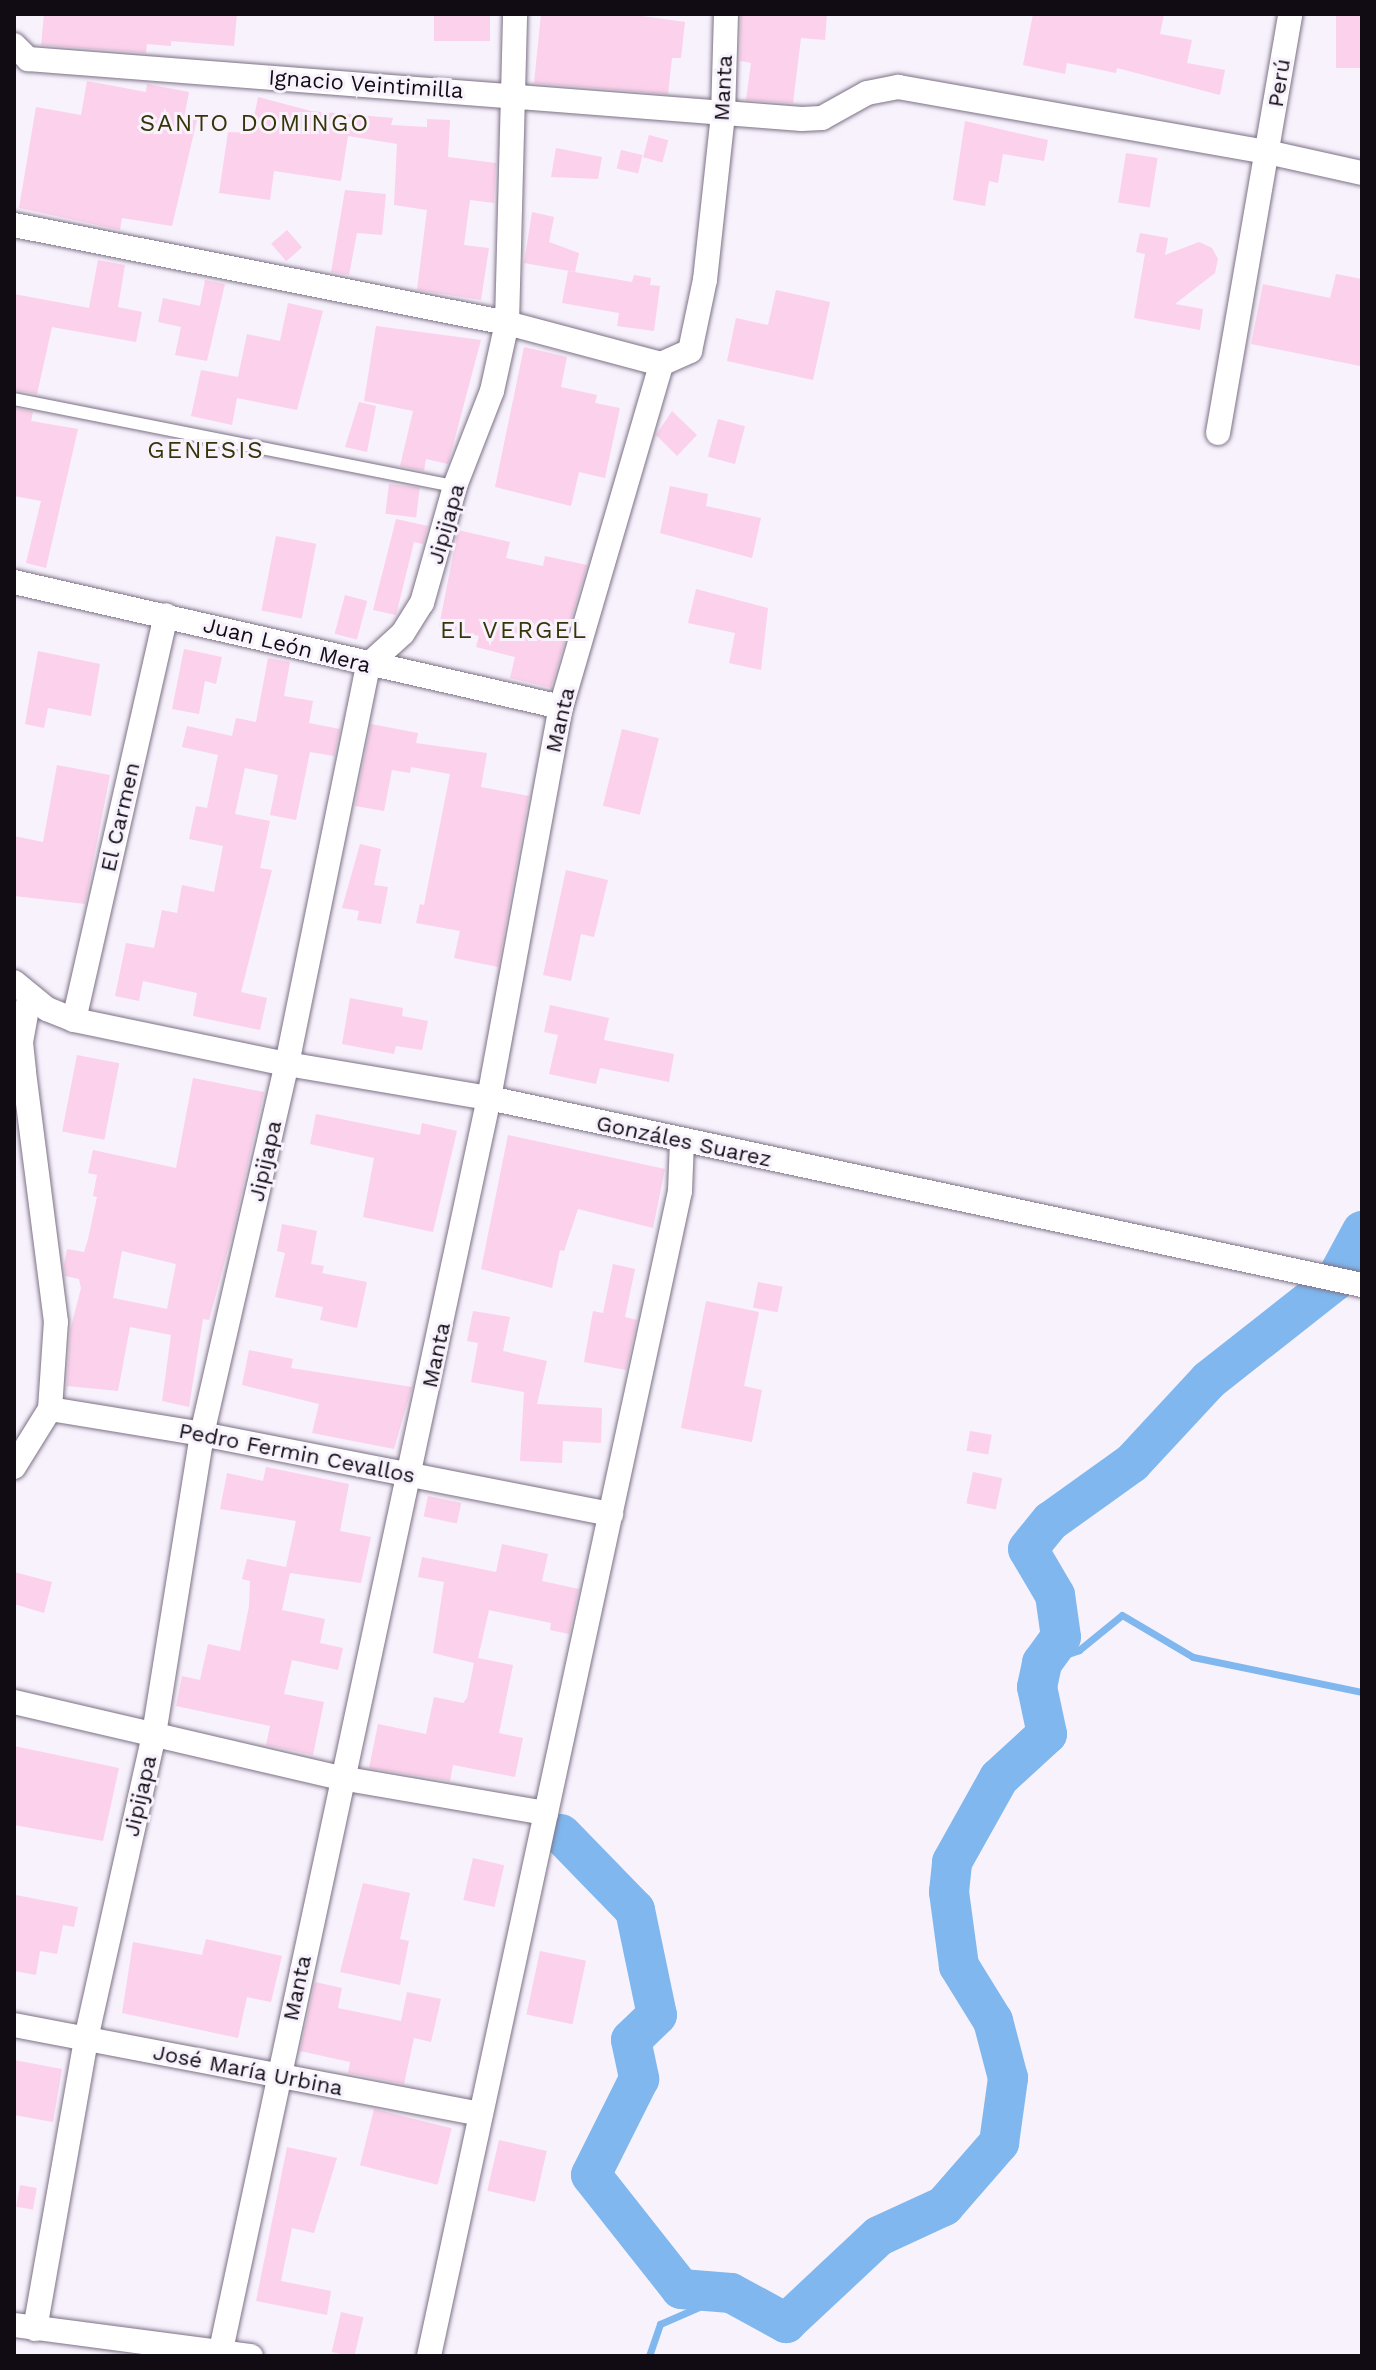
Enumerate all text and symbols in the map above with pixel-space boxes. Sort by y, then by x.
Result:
street label: Manta [708,54,738,122]
street label: Perú [1262,57,1296,109]
street label: Ignacio Veintimilla [267,64,465,104]
district label: SANTO DOMINGO [140,110,370,138]
district label: GENESIS [147,437,265,465]
street label: Jipijapa [422,481,470,567]
street label: Juan León Mera [201,611,373,679]
district label: EL VERGEL [439,617,589,645]
street label: Manta [540,685,580,755]
street label: El Carmen [95,759,145,875]
street label: Gonzáles Suarez [594,1110,774,1172]
street label: Jipijapa [243,1118,287,1204]
street label: Manta [416,1320,456,1390]
street label: Pedro Fermin Cevallos [177,1417,417,1489]
street label: Jipijapa [118,1753,162,1839]
street label: Manta [277,1953,317,2023]
street label: José María Urbina [151,2039,345,2101]

